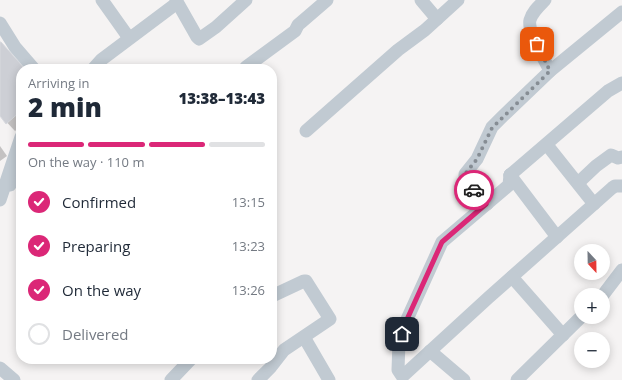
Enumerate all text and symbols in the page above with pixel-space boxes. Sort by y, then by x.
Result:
pin [520,27,554,61]
icon: bag [526,33,548,55]
text: Arriving in [28,74,90,92]
text: 13:38–13:43 [179,88,265,108]
text: 2 min [28,89,102,125]
text: On the way · 110 m [28,153,144,171]
courier [454,170,494,210]
icon: car [463,179,485,201]
icon: check [28,191,50,213]
text: Confirmed [62,192,136,212]
text: 13:15 [232,193,265,211]
icon: check [28,235,50,257]
text: Preparing [62,236,130,256]
text: 13:23 [232,237,265,255]
north arrow [574,244,610,280]
map controls [574,244,610,368]
icon: check [28,279,50,301]
text: On the way [62,280,141,300]
text: 13:26 [232,281,265,299]
button: + [574,288,610,324]
pin [385,317,419,351]
icon: home [391,323,413,345]
text: Delivered [62,324,129,344]
button: − [574,332,610,368]

